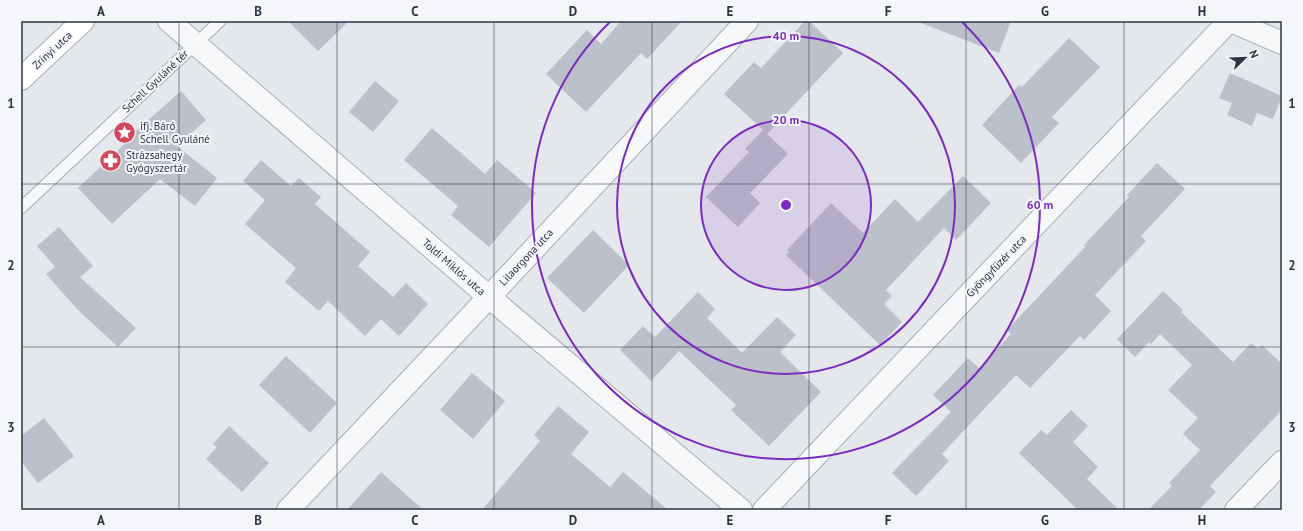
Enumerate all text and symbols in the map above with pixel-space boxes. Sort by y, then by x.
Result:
text: A [97,3,105,20]
text: B [254,3,262,20]
text: C [411,3,419,20]
text: D [569,3,577,20]
text: E [727,3,734,20]
text: F [885,3,892,20]
text: G [1041,3,1049,20]
text: H [1198,3,1206,20]
street label: Zrínyi utca [29,28,75,72]
text: 40 m [773,28,799,43]
north arrow [1225,38,1265,78]
street label: Schell Gyuláné tér [119,46,191,115]
text: N [1246,48,1262,60]
text: 1 [7,95,15,112]
text: 1 [1288,95,1296,112]
text: 20 m [773,112,799,127]
place icon: ifj. Báró Schell Gyuláné [112,119,138,145]
place label: ifj. Báró Schell Gyuláné [140,119,210,146]
pharmacy icon: Strázsahegy Gyógyszertár [98,148,124,174]
place label: Strázsahegy Gyógyszertár [126,148,187,175]
text: 60 m [1027,197,1053,212]
centre of rings [779,198,793,212]
street label: Lilaorgona utca [496,225,556,289]
street label: Gyöngyfüzér utca [963,232,1029,300]
street label: Toldi Miklós utca [420,236,488,298]
text: 2 [7,257,15,274]
text: 2 [1288,257,1296,274]
text: 3 [7,419,15,436]
text: 3 [1288,419,1296,436]
text: A [97,512,105,529]
text: B [254,512,262,529]
text: C [411,512,419,529]
text: D [569,512,577,529]
text: E [727,512,734,529]
text: F [885,512,892,529]
text: G [1041,512,1049,529]
text: H [1198,512,1206,529]

